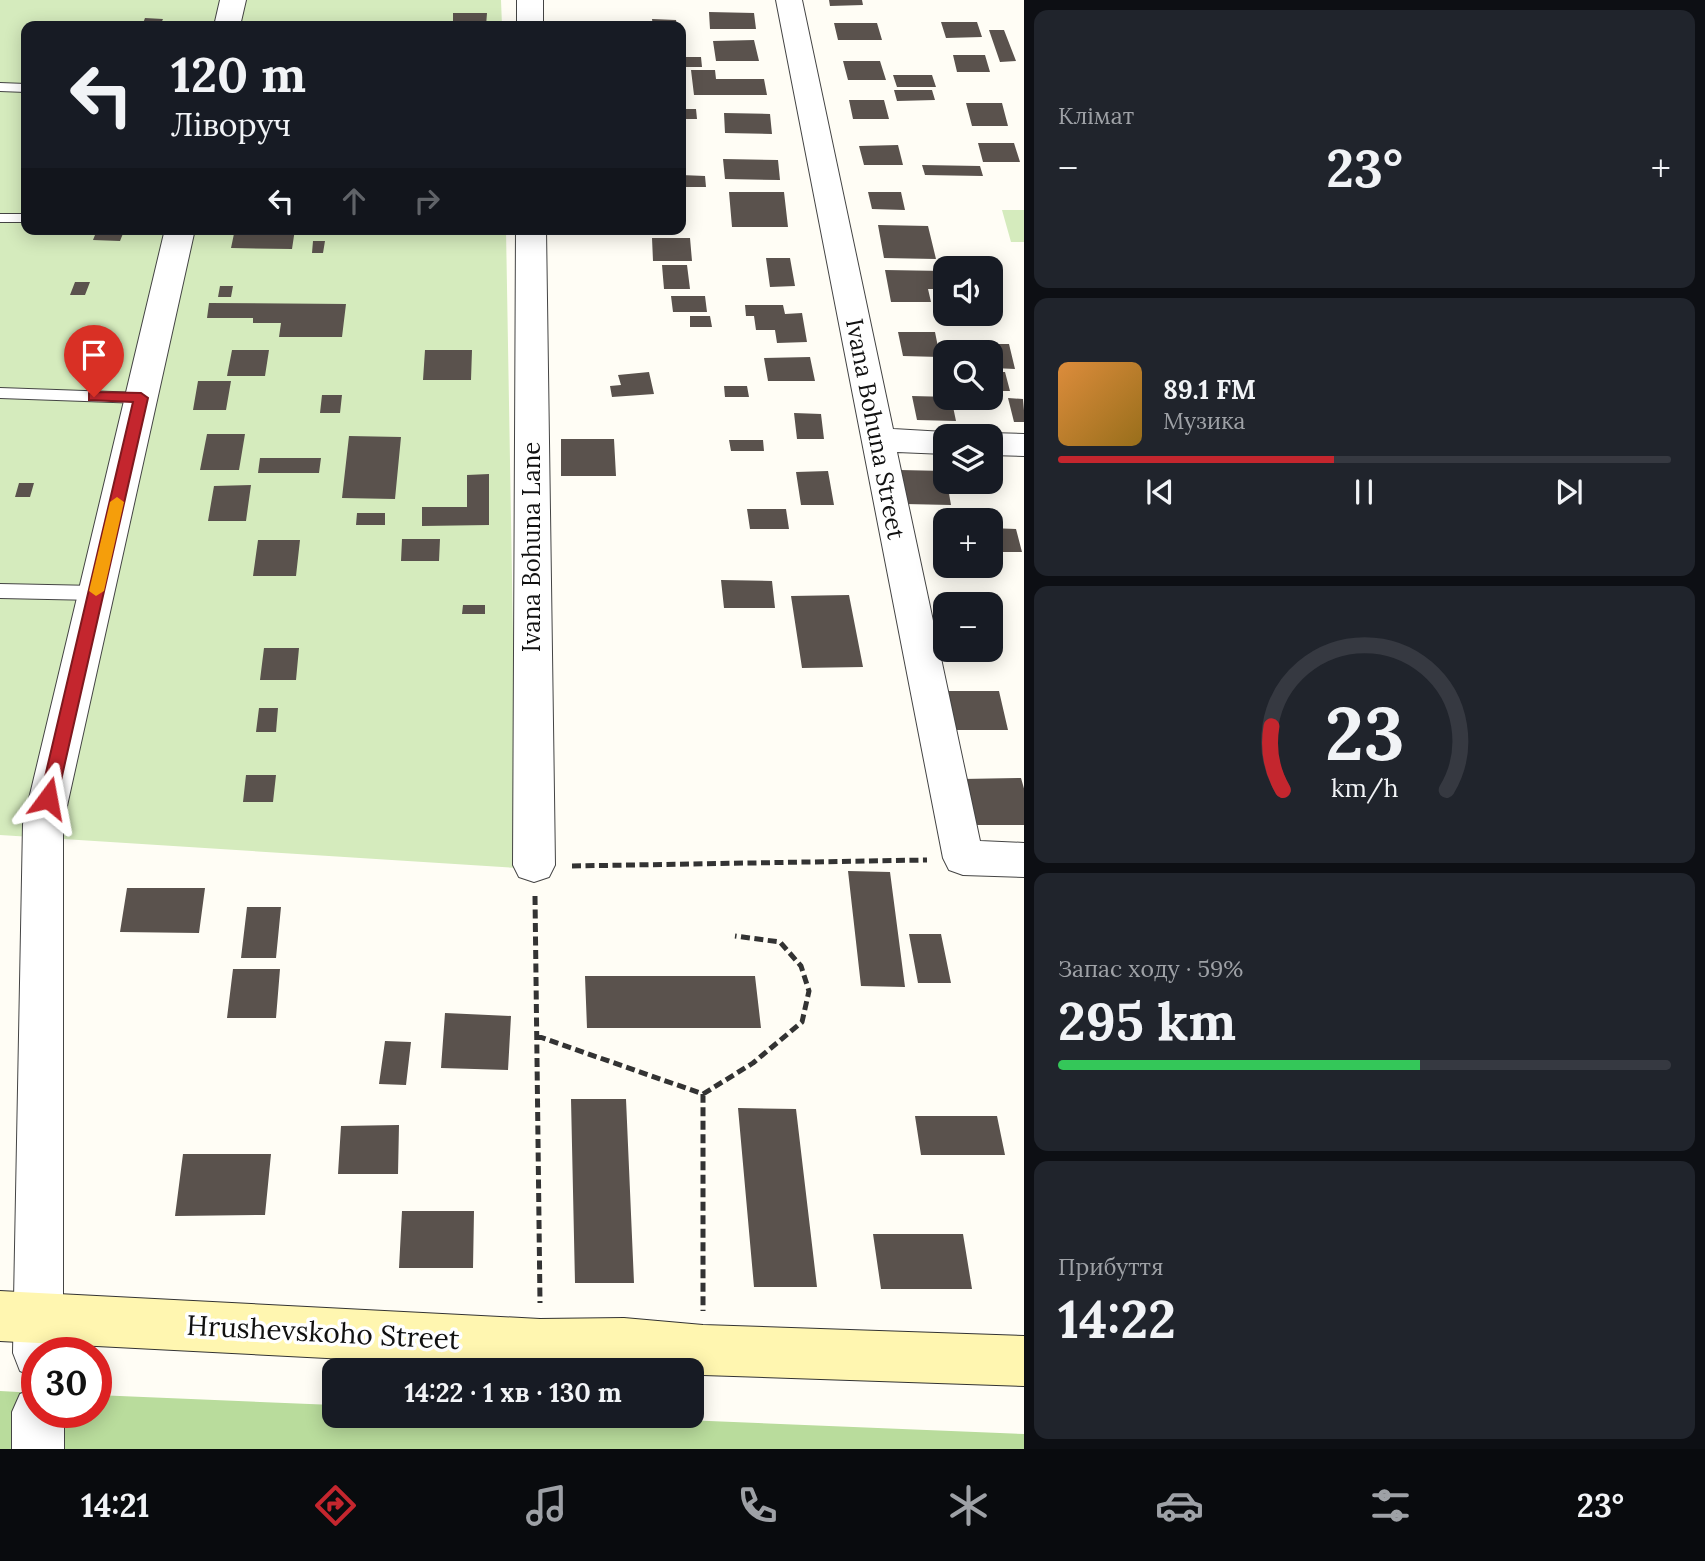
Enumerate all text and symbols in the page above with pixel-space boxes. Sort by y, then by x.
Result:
text: 120 m [171,43,306,105]
icon: left [56,49,147,140]
text: Клімат [1058,101,1134,130]
text: Ліворуч [171,104,291,145]
text: 23° [1326,135,1403,201]
text: − [1058,144,1078,192]
text: + [1651,144,1671,192]
icon: left [262,182,300,220]
icon: ahead [335,182,373,220]
icon: right [408,182,446,220]
map controls [933,256,1003,662]
button: sound [933,256,1003,326]
street label: Ivana Bohuna Street [839,316,912,543]
pin [64,325,124,397]
icon: arrive [75,336,113,374]
button: search [933,340,1003,410]
text: 89.1 FM [1163,373,1256,406]
text: Музика [1163,406,1245,435]
button: layers [933,424,1003,494]
street label: Ivana Bohuna Lane [516,442,547,652]
icon: previous [1141,473,1179,511]
icon: pause [1345,473,1383,511]
icon: next [1550,473,1588,511]
button: + [933,508,1003,578]
button: − [933,592,1003,662]
text: 23 [1325,688,1404,781]
position arrow [11,761,85,835]
text: km/h [1331,772,1398,804]
text: Запас ходу · 59% [1058,954,1243,983]
text: 295 km [1058,988,1236,1054]
text: Прибуття [1058,1252,1163,1281]
text: 14:22 [1058,1286,1176,1352]
street label: Hrushevskoho Street [186,1307,461,1357]
speed limit sign: 30 [21,1337,112,1428]
text: 14:22 · 1 хв · 130 m [404,1376,622,1409]
icon: directions [311,1481,360,1530]
icon: music [522,1481,571,1530]
icon: phone [733,1481,782,1530]
icon: climate [944,1481,993,1530]
icon: car [1155,1481,1204,1530]
icon: filters [1366,1481,1415,1530]
text: 14:21 [81,1485,150,1526]
text: 23° [1577,1485,1624,1526]

